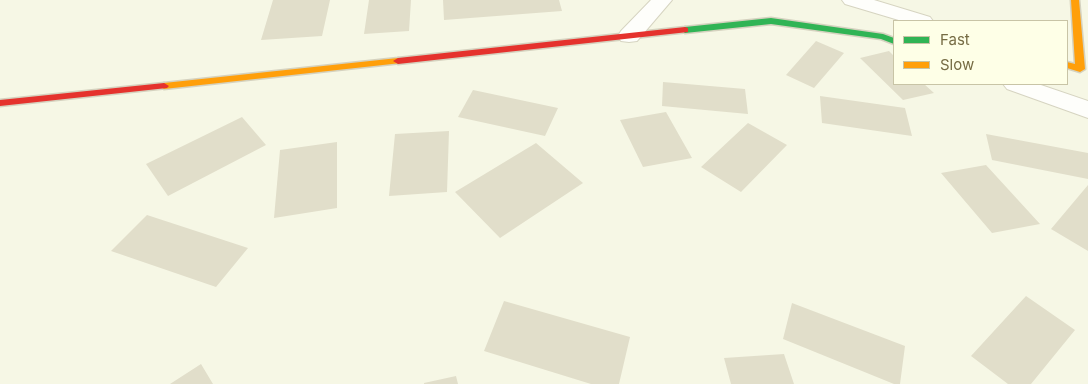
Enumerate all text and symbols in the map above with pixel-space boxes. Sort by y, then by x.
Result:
legend [893,20,1068,85]
text: Fast [940,30,970,49]
text: Slow [940,55,974,74]

